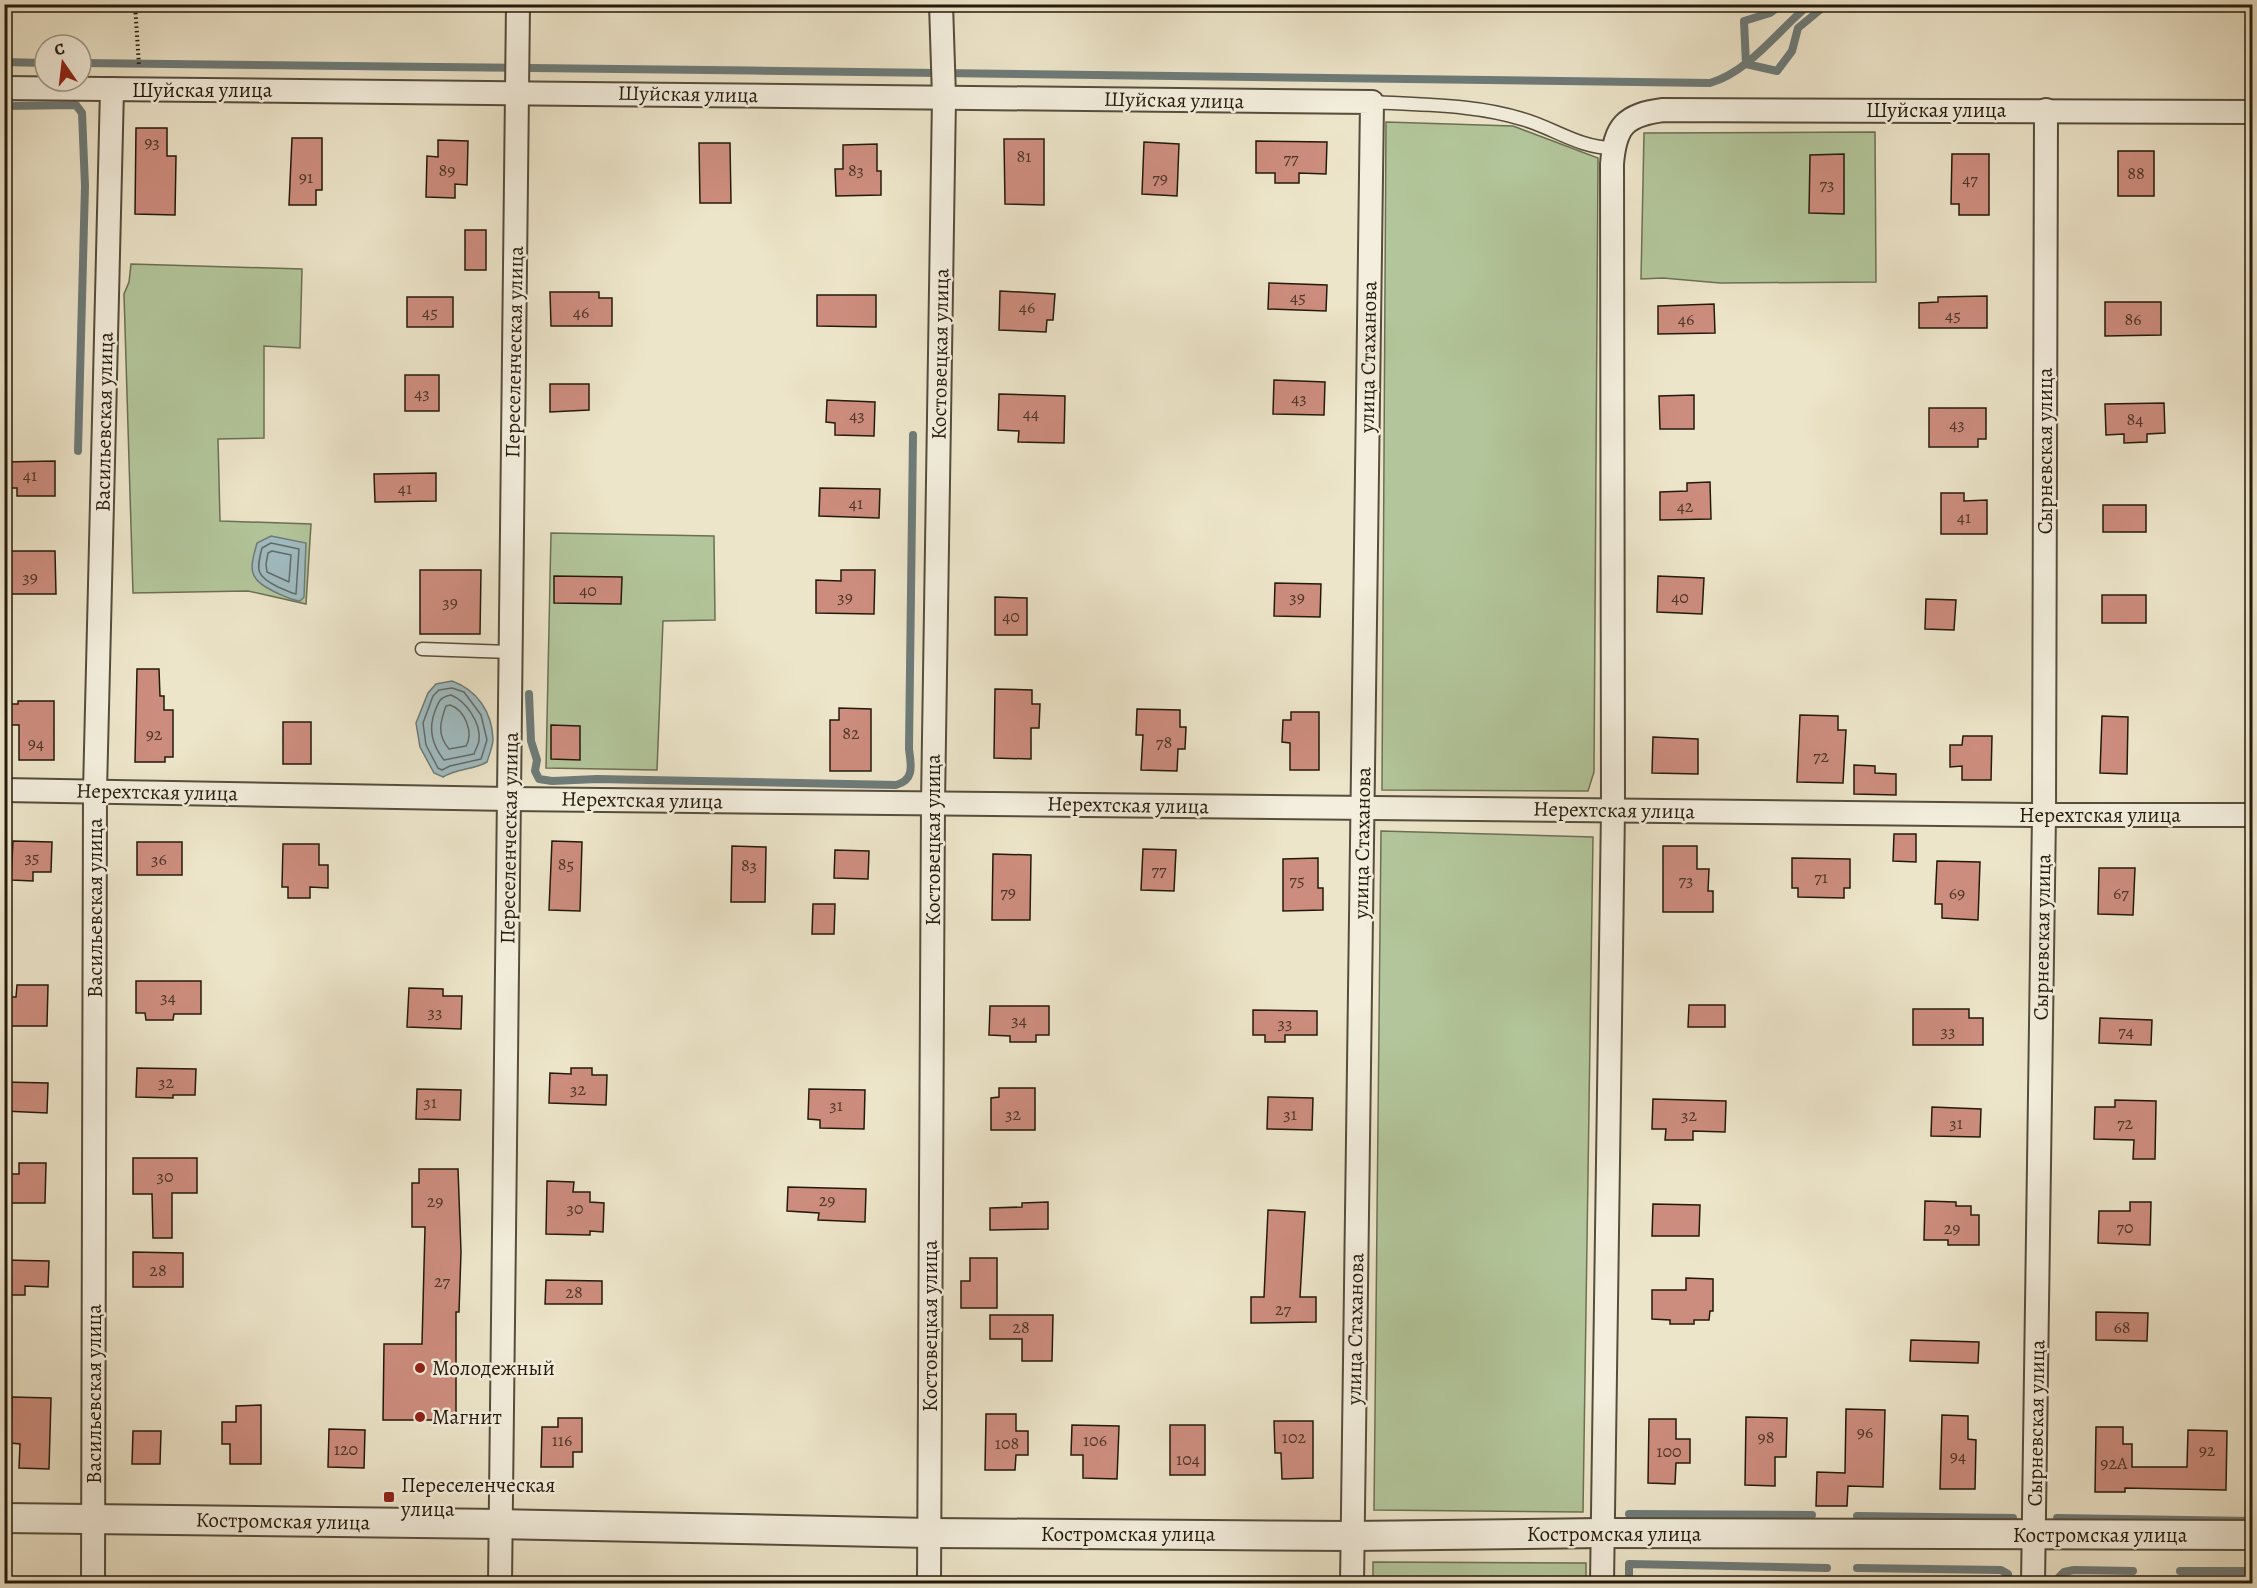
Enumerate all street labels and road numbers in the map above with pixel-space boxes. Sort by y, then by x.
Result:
street label: Шуйская улица [132,76,273,104]
street label: Шуйская улица [617,79,759,109]
street label: Шуйская улица [1103,85,1245,115]
street label: Шуйская улица [1866,96,2007,124]
street label: Переселенческая улица [498,245,530,458]
street label: Костовецкая улица [925,268,956,440]
street label: улица Стаханова [1353,280,1383,434]
street label: Васильевская улица [88,331,120,512]
street label: Сырневская улица [2031,367,2059,534]
street label: Переселенческая улица [493,731,525,944]
street label: Костовецкая улица [919,754,947,926]
street label: улица Стаханова [1347,766,1377,920]
street label: Нерехтская улица [76,777,239,807]
street label: Нерехтская улица [561,785,724,815]
street label: Нерехтская улица [1047,790,1210,820]
street label: Нерехтская улица [1533,795,1696,825]
street label: Нерехтская улица [2019,801,2181,829]
street label: Васильевская улица [81,818,109,998]
street label: Сырневская улица [2027,853,2057,1021]
street label: Костовецкая улица [916,1240,944,1412]
street label: улица Стаханова [1340,1252,1370,1406]
street label: Васильевская улица [80,1304,108,1484]
street label: Сырневская улица [2021,1339,2051,1507]
street label: Костромская улица [195,1505,371,1537]
street label: Костромская улица [1041,1520,1216,1548]
street label: Костромская улица [1527,1520,1702,1548]
street label: Костромская улица [2013,1521,2188,1549]

